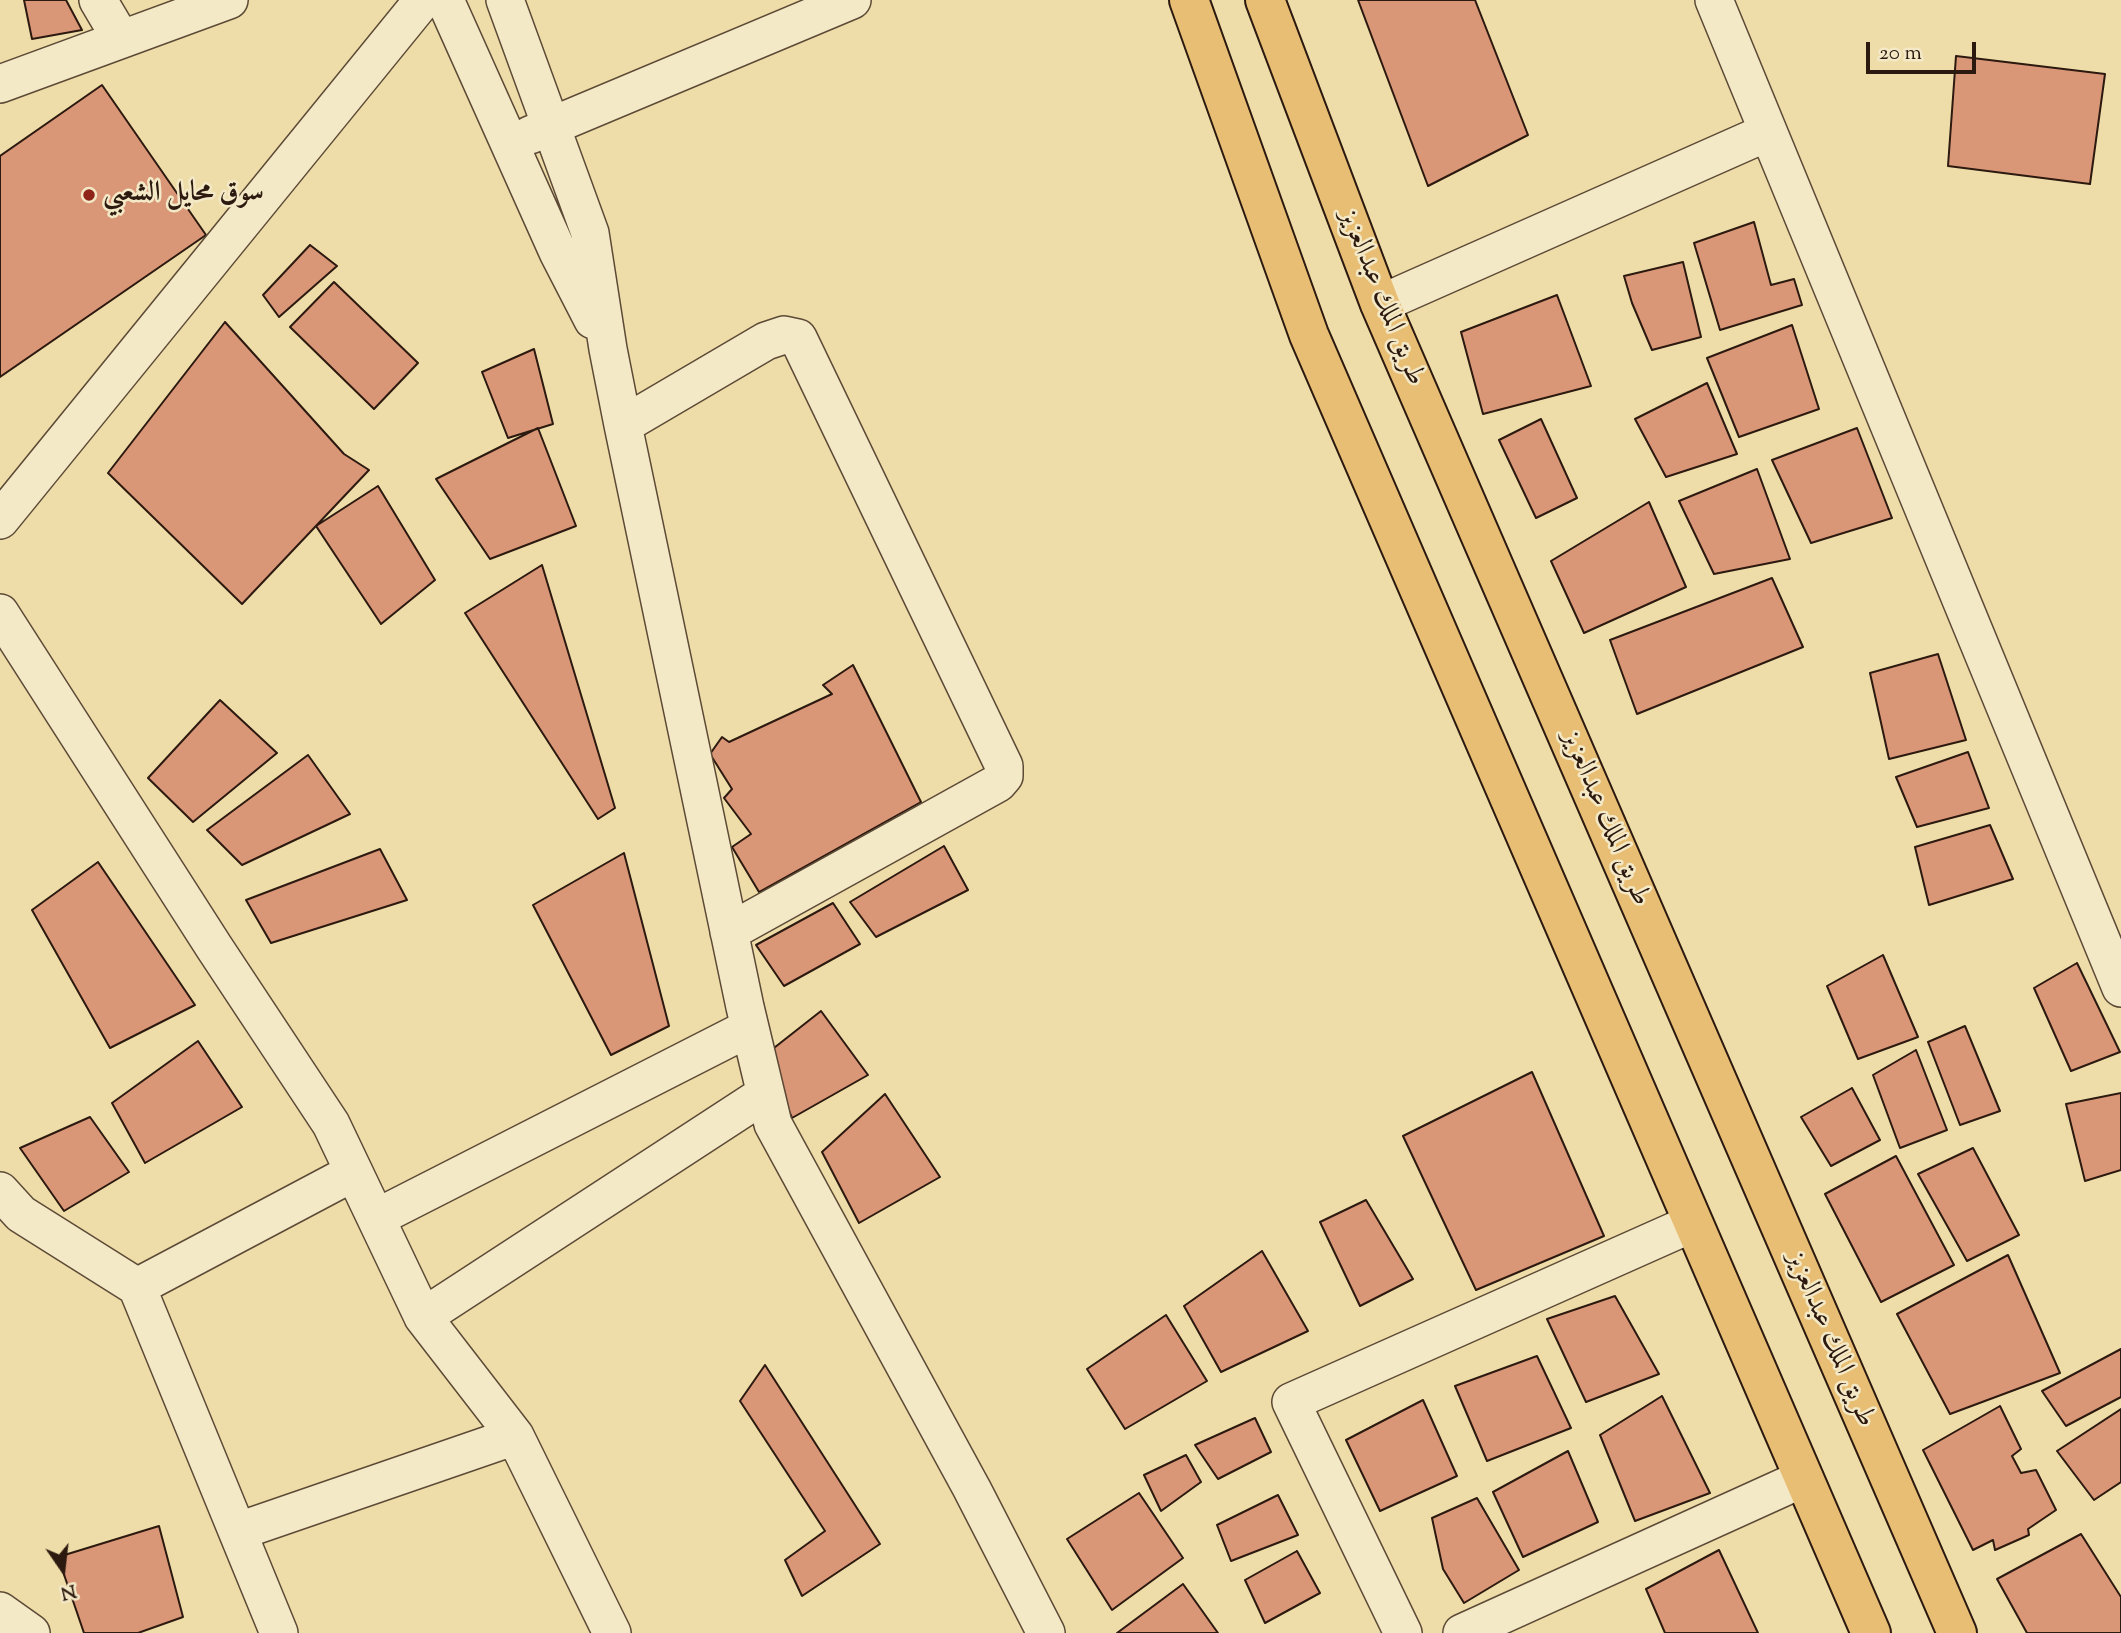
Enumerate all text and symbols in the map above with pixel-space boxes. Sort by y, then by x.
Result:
scale bar [1869,28,1979,72]
text: 20 m [1879,39,1922,69]
place label: سوق محايل الشعبي [103,178,264,212]
marker: سوق محايل الشعبي [81,187,97,203]
street label: طريق الملك عبدالعزيز [1329,205,1431,391]
street label: طريق الملك عبدالعزيز [1552,726,1656,912]
street label: طريق الملك عبدالعزيز [1777,1247,1881,1433]
north arrow [28,1535,98,1605]
text: N [58,1576,79,1606]

